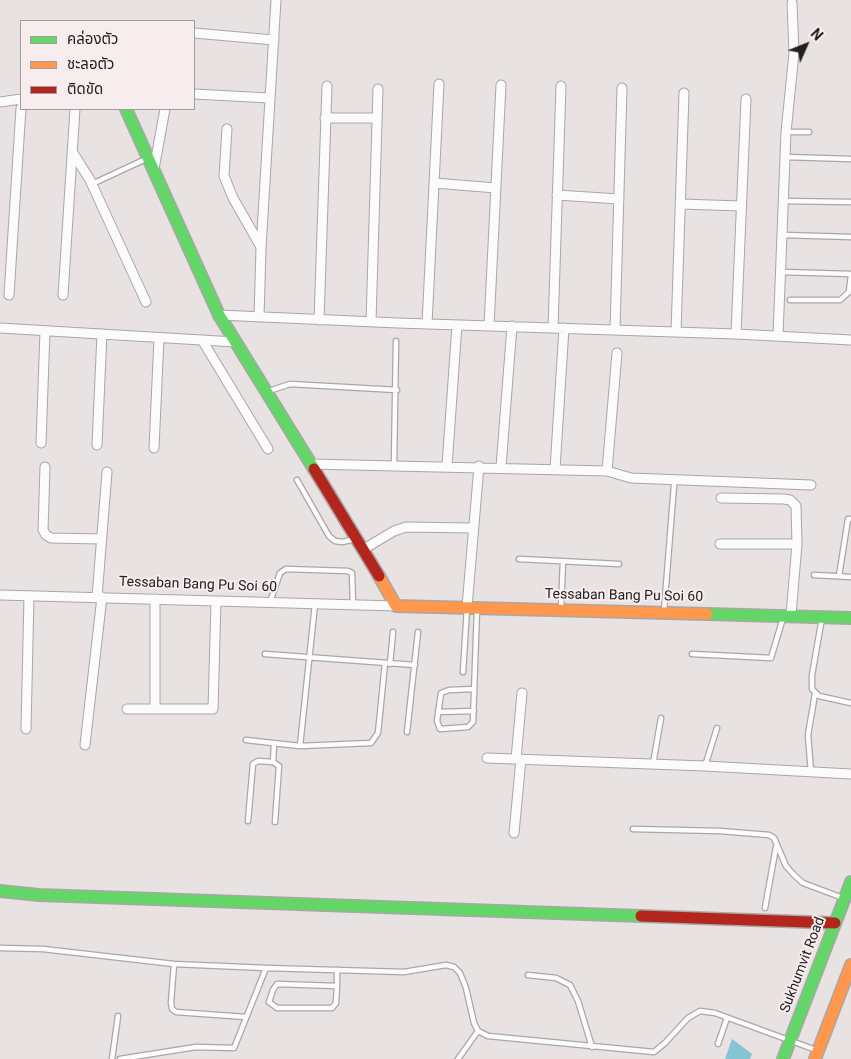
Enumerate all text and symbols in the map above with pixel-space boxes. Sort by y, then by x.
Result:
legend [20,20,195,110]
north arrow [781,20,831,70]
text: N [808,25,826,44]
text: คล่องตัว [67,30,118,48]
text: ชะลอตัว [67,55,114,73]
text: ติดขัด [67,80,103,98]
street label: Tessaban Bang Pu Soi 60 [119,574,277,596]
street label: Tessaban Bang Pu Soi 60 [545,586,703,606]
street label: Sukhumvit Road [777,915,829,1015]

